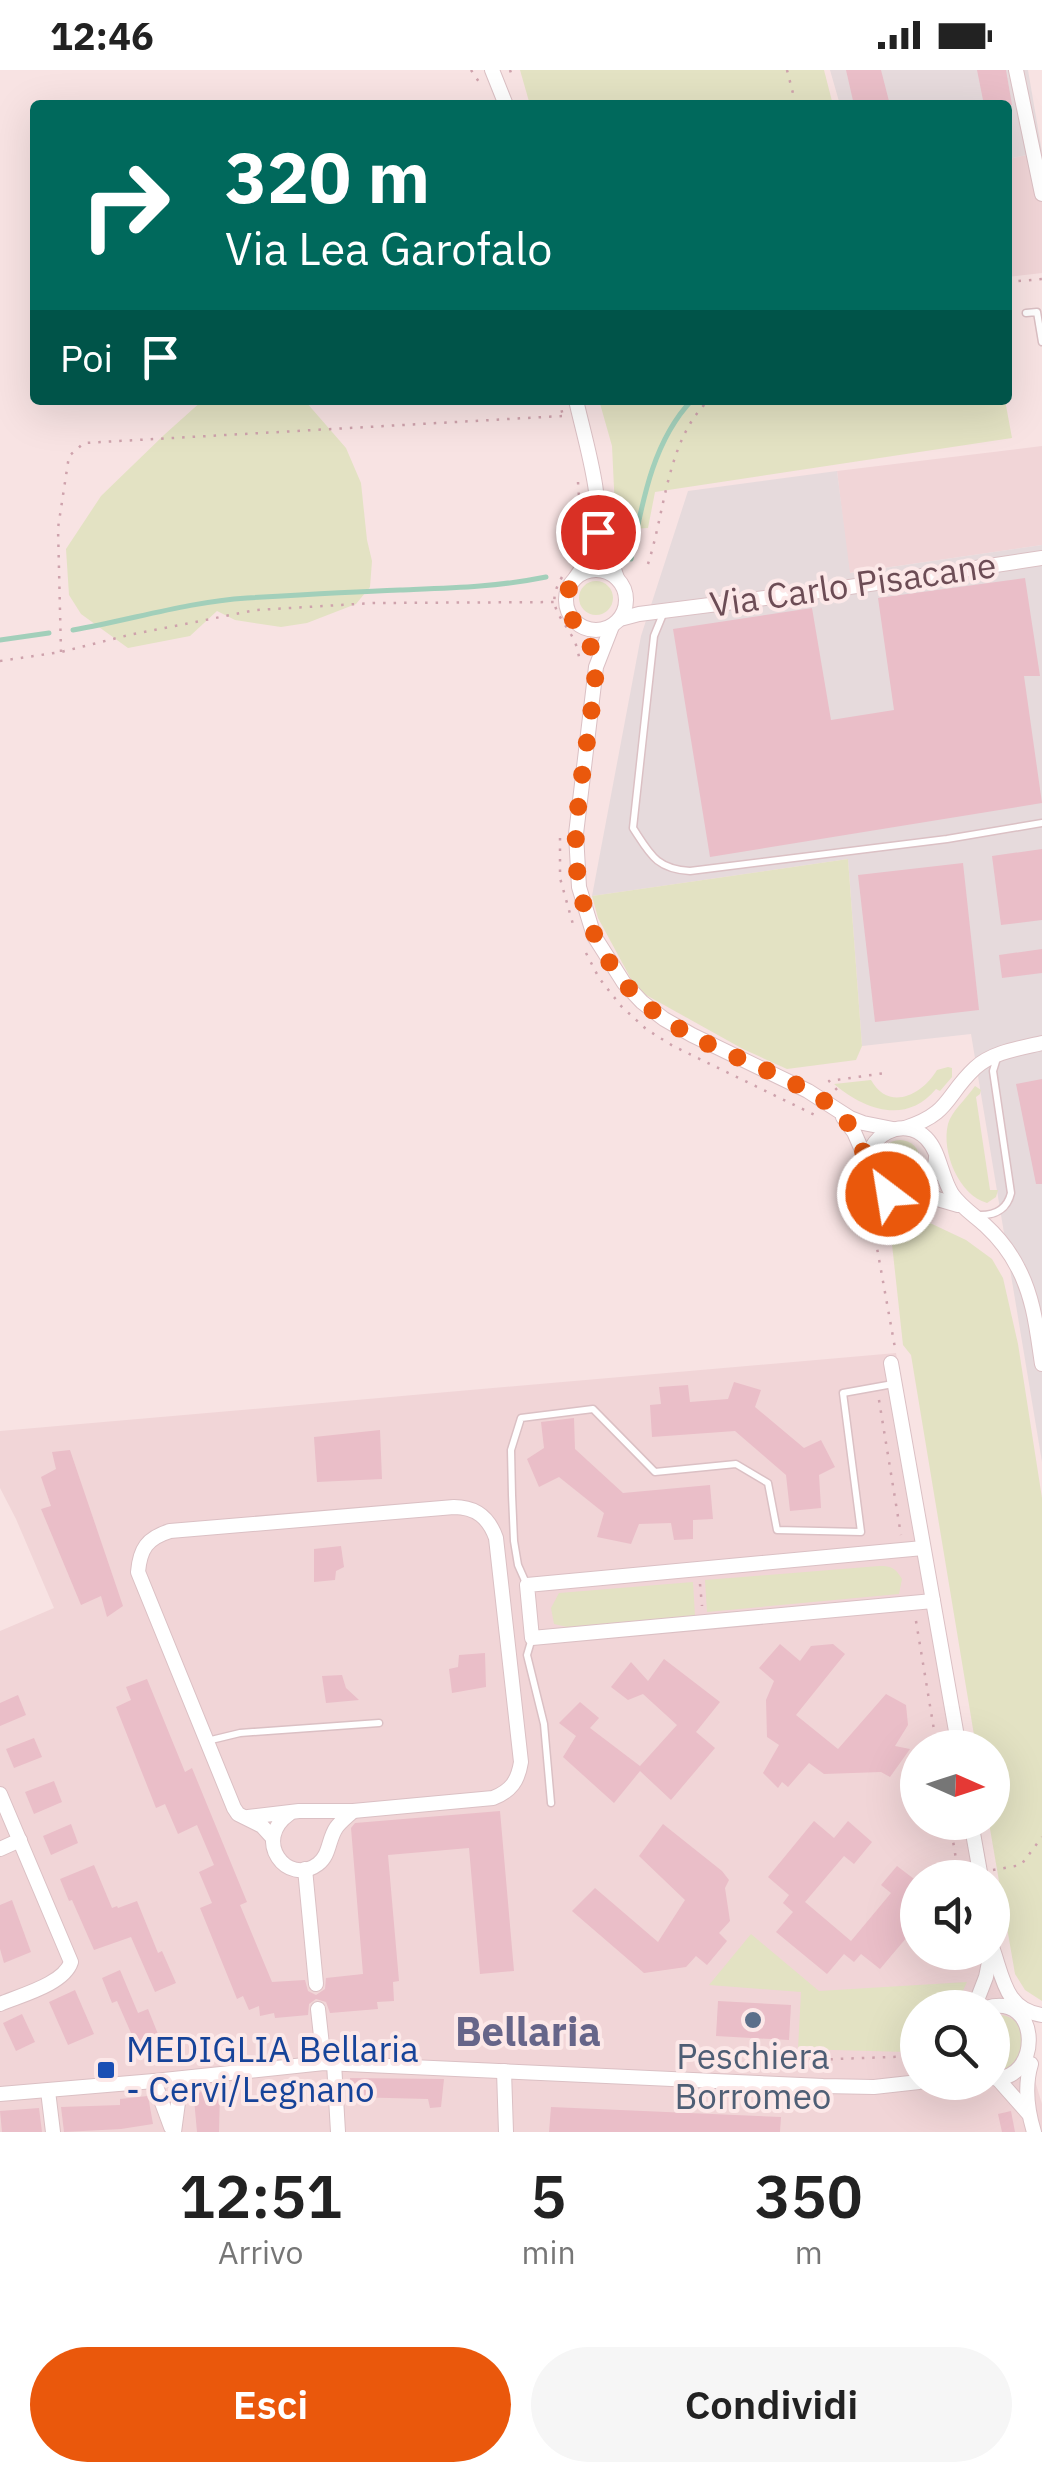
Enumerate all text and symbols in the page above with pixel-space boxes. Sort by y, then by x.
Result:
text: 12:46 [50,11,154,60]
text: 320 m [225,131,430,222]
icon: right [60,140,190,270]
text: Via Lea Garofalo [225,219,552,277]
icon: arrive [133,330,188,385]
text: Poi [60,333,113,382]
pin [556,490,641,575]
icon: arrive [571,505,626,560]
street label: Via Carlo Pisacane [707,541,999,627]
position arrow [836,1142,940,1246]
north arrow [900,1730,1010,1840]
map controls [900,1730,1010,2100]
button: sound [900,1860,1010,1970]
button: search [900,1990,1010,2100]
district label: Bellaria [455,2005,601,2057]
marker: Peschiera Borromeo [742,2009,764,2031]
place label: MEDIGLIA Bellaria - Cervi/Legnano [126,2026,419,2112]
place label: Peschiera Borromeo [675,2033,831,2119]
marker: MEDIGLIA Bellaria - Cervi/Legnano [95,2059,117,2081]
text: 12:51 [179,2156,342,2235]
text: 5 [531,2156,567,2235]
text: 350 [755,2156,863,2235]
text: Arrivo [218,2231,303,2273]
text: min [521,2231,576,2273]
text: m [795,2231,823,2273]
button: Esci [30,2347,511,2462]
button: Condividi [531,2347,1012,2462]

